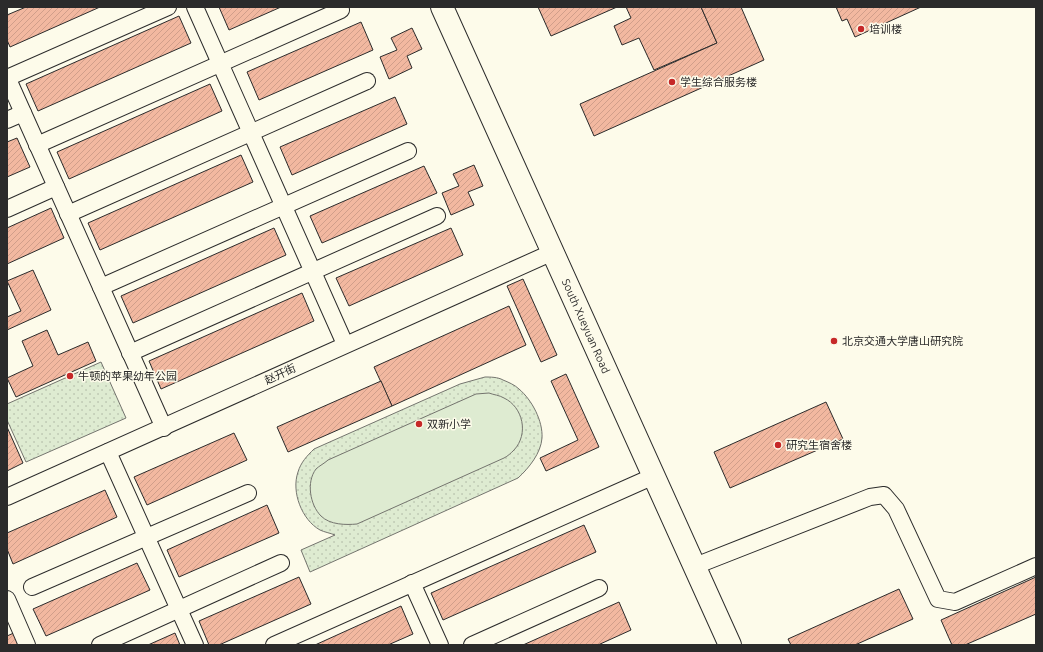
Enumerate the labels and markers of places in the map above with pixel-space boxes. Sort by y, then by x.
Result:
place label: 培训楼 [869,23,902,35]
marker: 培训楼 [856,24,866,34]
place label: 学生综合服务楼 [680,76,757,88]
marker: 学生综合服务楼 [667,77,677,87]
place label: 北京交通大学唐山研究院 [842,335,963,347]
marker: 北京交通大学唐山研究院 [829,336,839,346]
place label: 牛顿的苹果幼年公园 [78,370,177,382]
marker: 牛顿的苹果幼年公园 [65,371,75,381]
place label: 双新小学 [427,418,471,430]
marker: 双新小学 [414,419,424,429]
place label: 研究生宿舍楼 [786,439,852,451]
marker: 研究生宿舍楼 [773,440,783,450]

